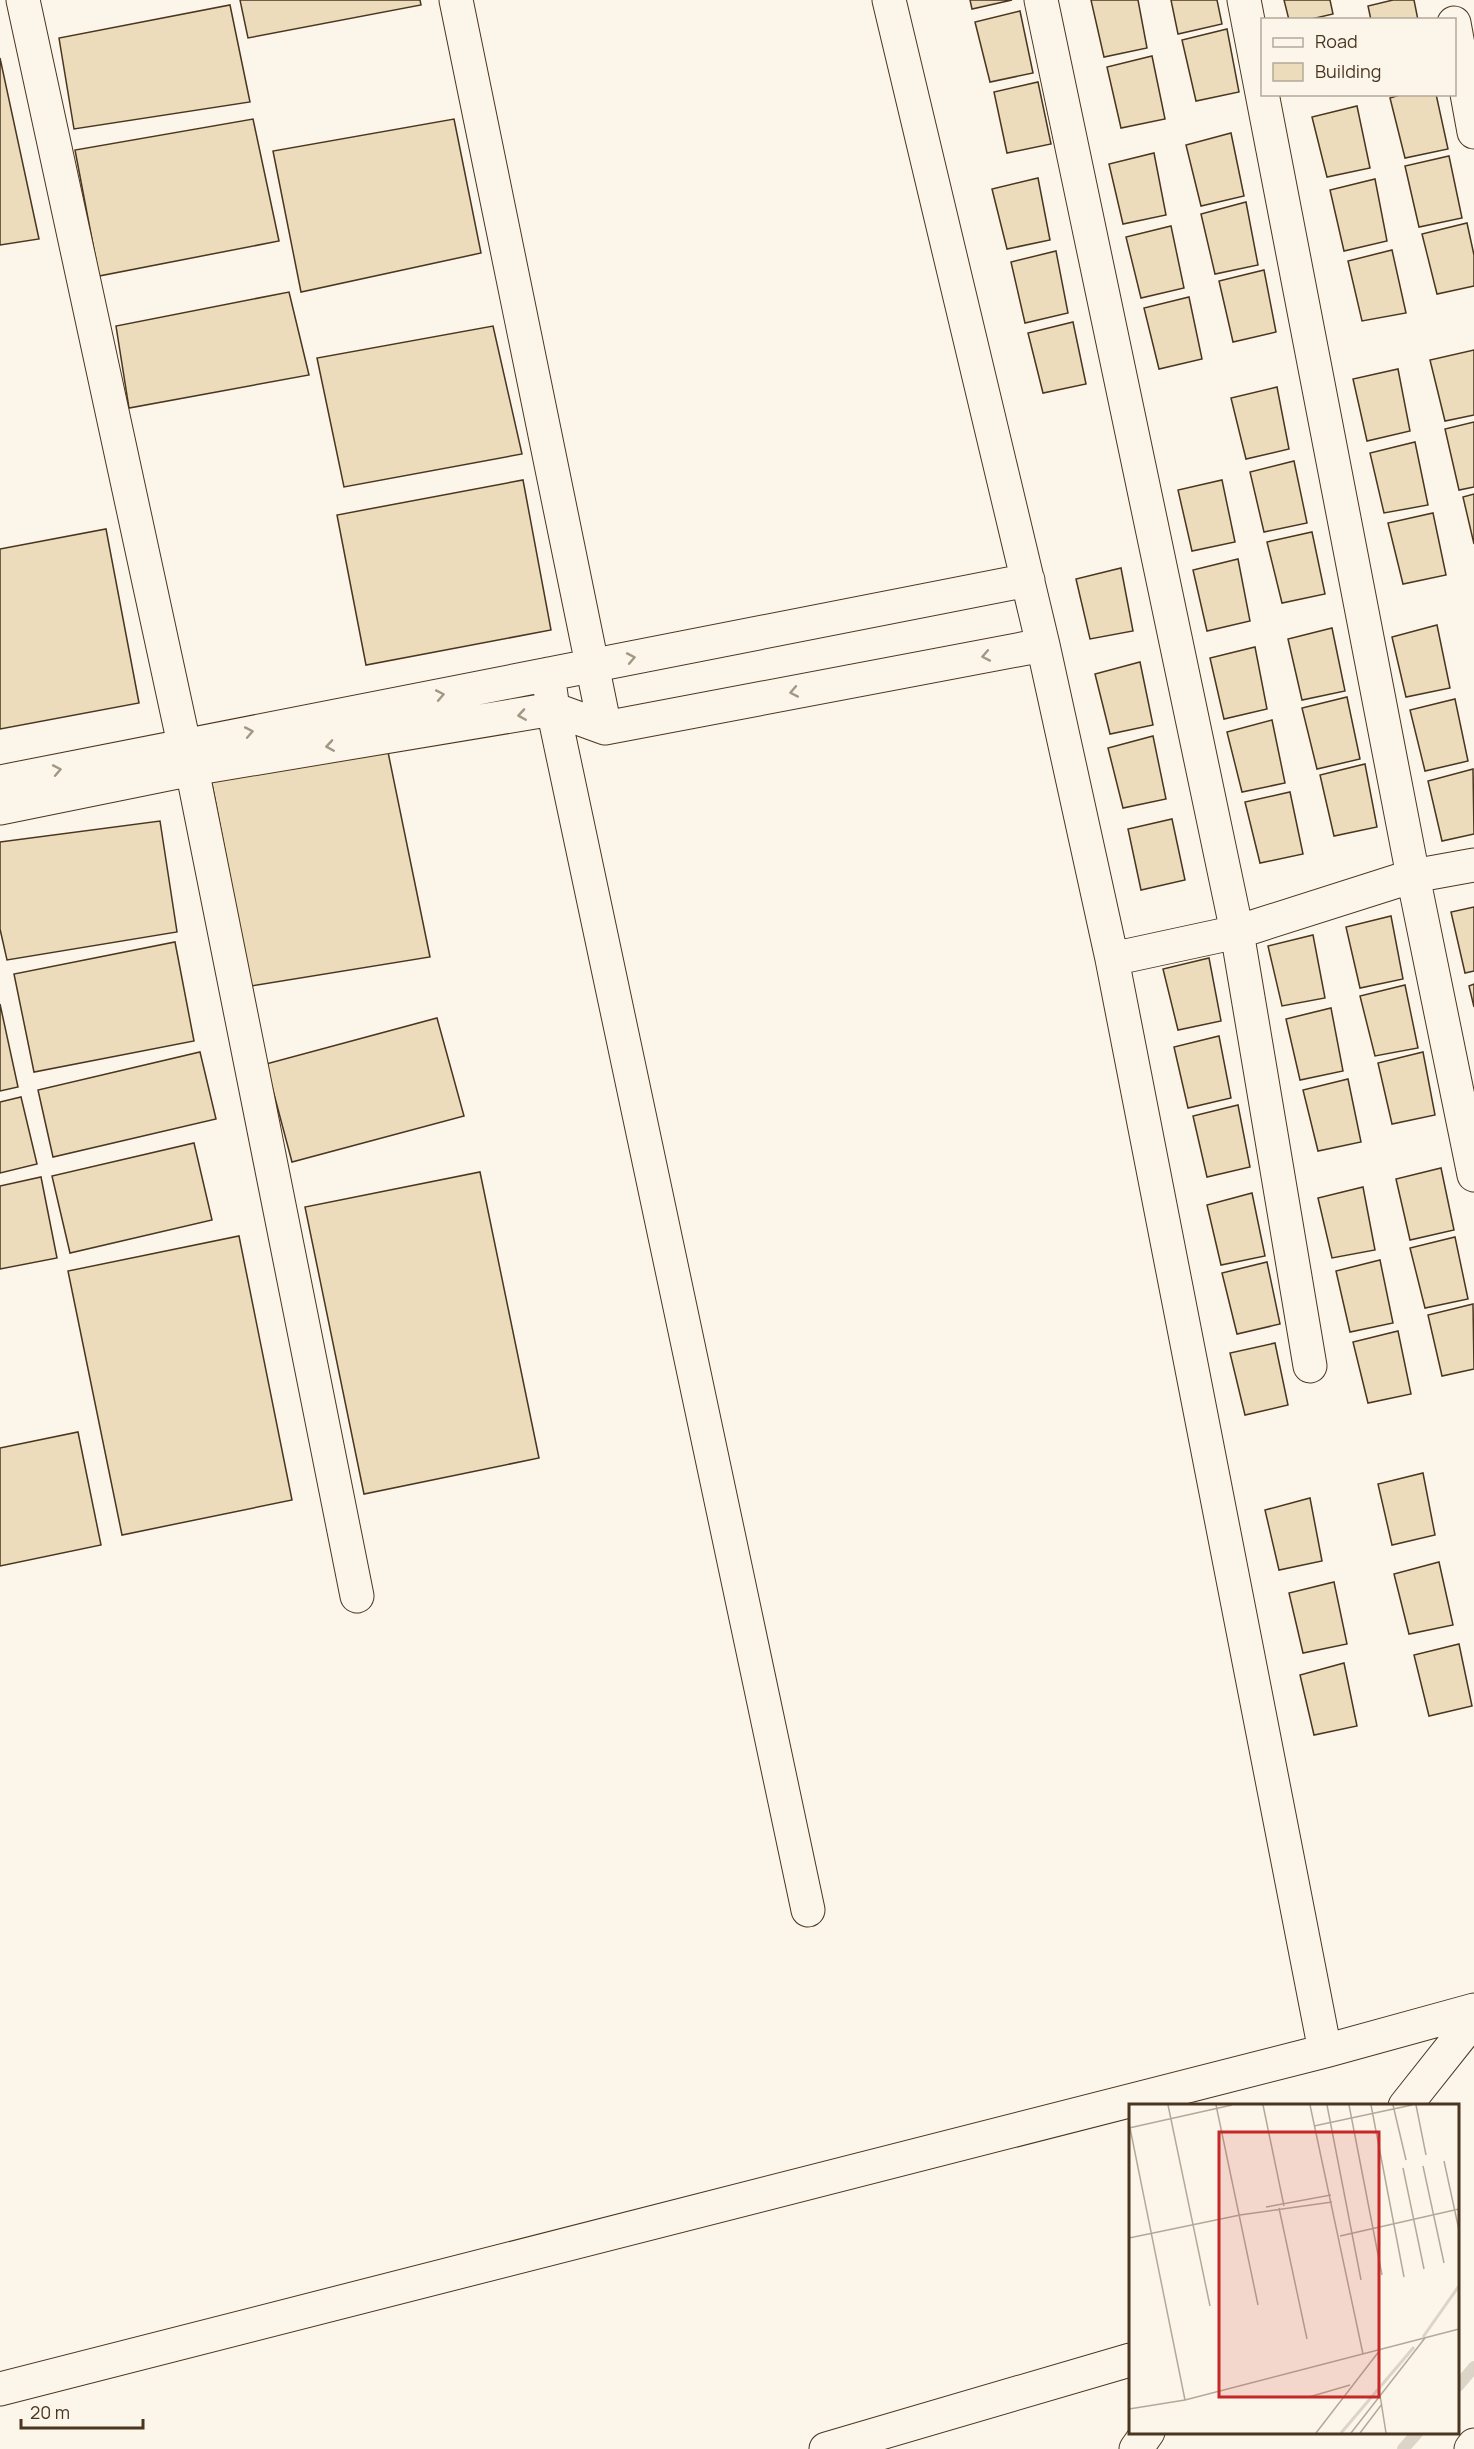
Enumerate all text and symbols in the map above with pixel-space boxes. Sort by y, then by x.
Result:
legend [1261,18,1456,96]
text: Road [1315,29,1358,53]
text: Building [1315,59,1381,83]
one-way arrow [981,649,991,662]
one-way arrow [626,652,636,665]
one-way arrow [790,685,800,698]
one-way arrow [435,689,445,702]
one-way arrow [518,708,527,720]
one-way arrow [243,726,253,739]
one-way arrow [325,739,335,752]
one-way arrow [52,764,62,777]
inset map [1129,2104,1459,2434]
scale bar [21,2392,142,2430]
text: 20 m [30,2400,70,2424]

